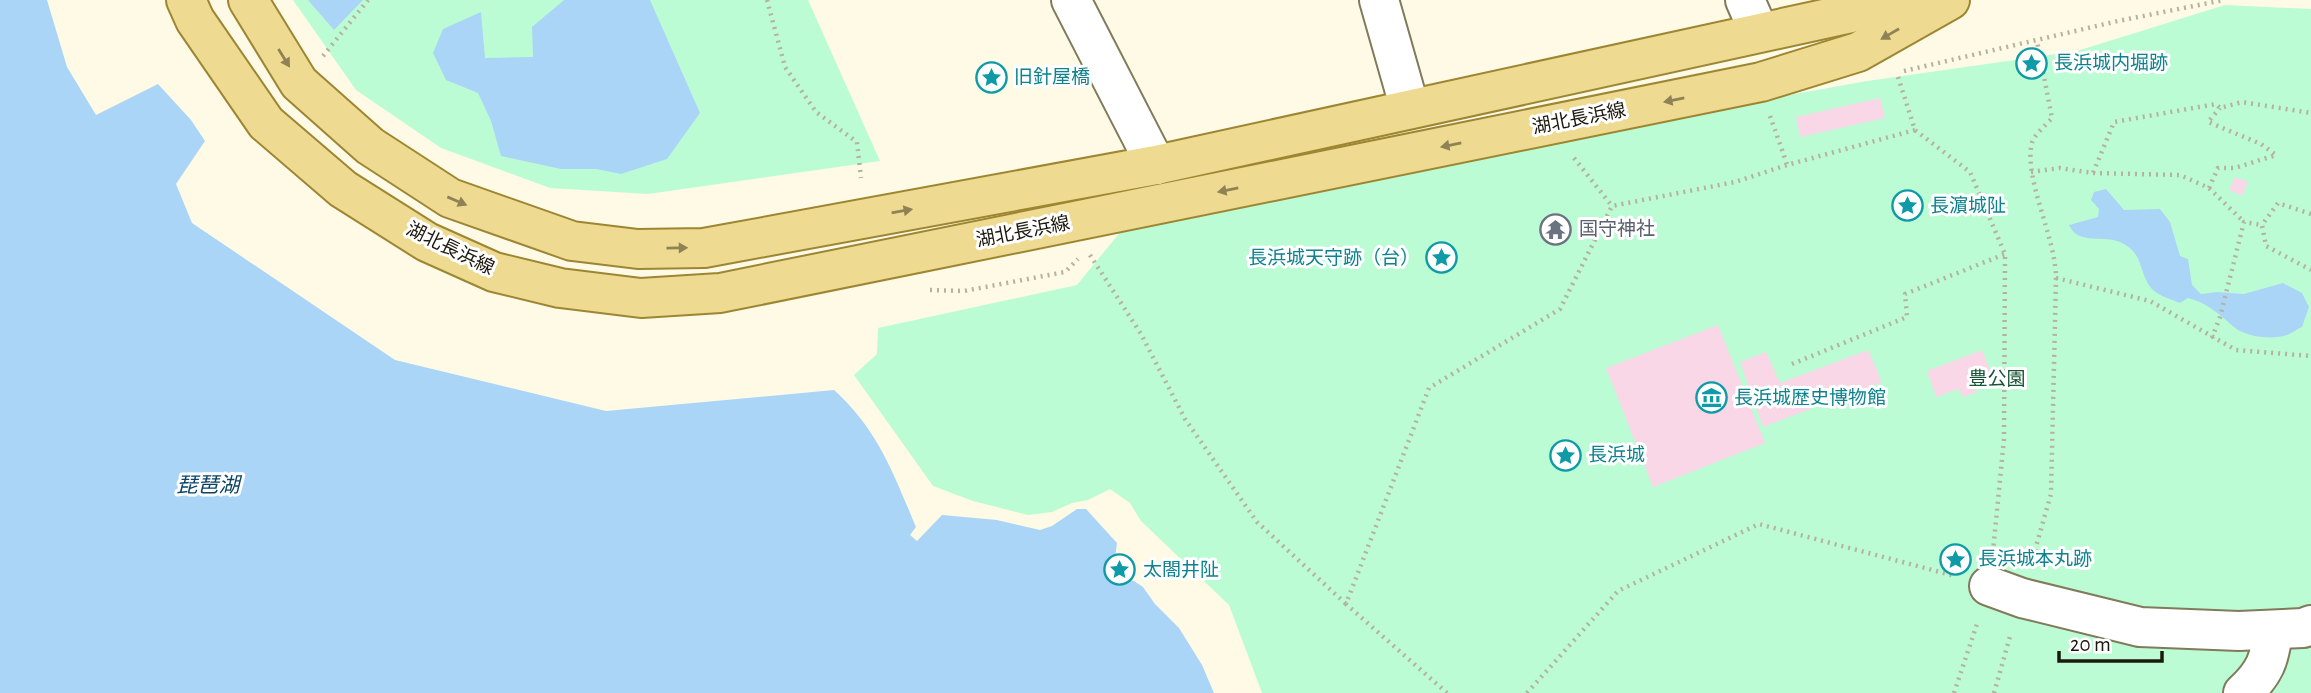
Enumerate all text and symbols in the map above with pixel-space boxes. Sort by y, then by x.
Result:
one-way arrow [1881,28,1900,40]
place icon: 長浜城内堀跡 [2014,46,2048,80]
one-way arrow [277,48,290,68]
place label: 長浜城内堀跡 [2054,52,2168,73]
place icon: 旧針屋橋 [974,60,1008,94]
place label: 旧針屋橋 [1014,67,1090,87]
one-way arrow [1663,94,1685,105]
street label: 湖北長浜線 [1530,100,1627,137]
one-way arrow [1440,139,1462,150]
one-way arrow [1217,185,1239,196]
place icon: 長濵城阯 [1890,189,1924,223]
one-way arrow [447,195,468,206]
place label: 長濵城阯 [1930,195,2006,216]
one-way arrow [891,206,913,217]
temple icon: 国守神社 [1539,212,1573,246]
street label: 湖北長浜線 [974,213,1071,250]
place label: 国守神社 [1579,218,1655,239]
street label: 湖北長浜線 [403,219,497,278]
place icon: 長浜城天守跡（台） [1425,241,1459,275]
one-way arrow [667,242,689,254]
place label: 長浜城天守跡（台） [1248,247,1419,268]
park label: 豊公園 [1968,368,2026,389]
museum icon: 長浜城歴史博物館 [1694,381,1728,415]
place label: 長浜城歴史博物館 [1734,387,1886,408]
place icon: 長浜城 [1548,438,1582,472]
place label: 長浜城 [1588,445,1645,465]
water label: 琵琶湖 [177,474,242,496]
place icon: 長浜城本丸跡 [1938,542,1972,576]
place label: 長浜城本丸跡 [1978,549,2092,569]
place icon: 太閤井阯 [1103,553,1137,587]
place label: 太閤井阯 [1143,560,1219,580]
scale bar [2059,620,2162,664]
text: 20 m [2070,634,2111,655]

